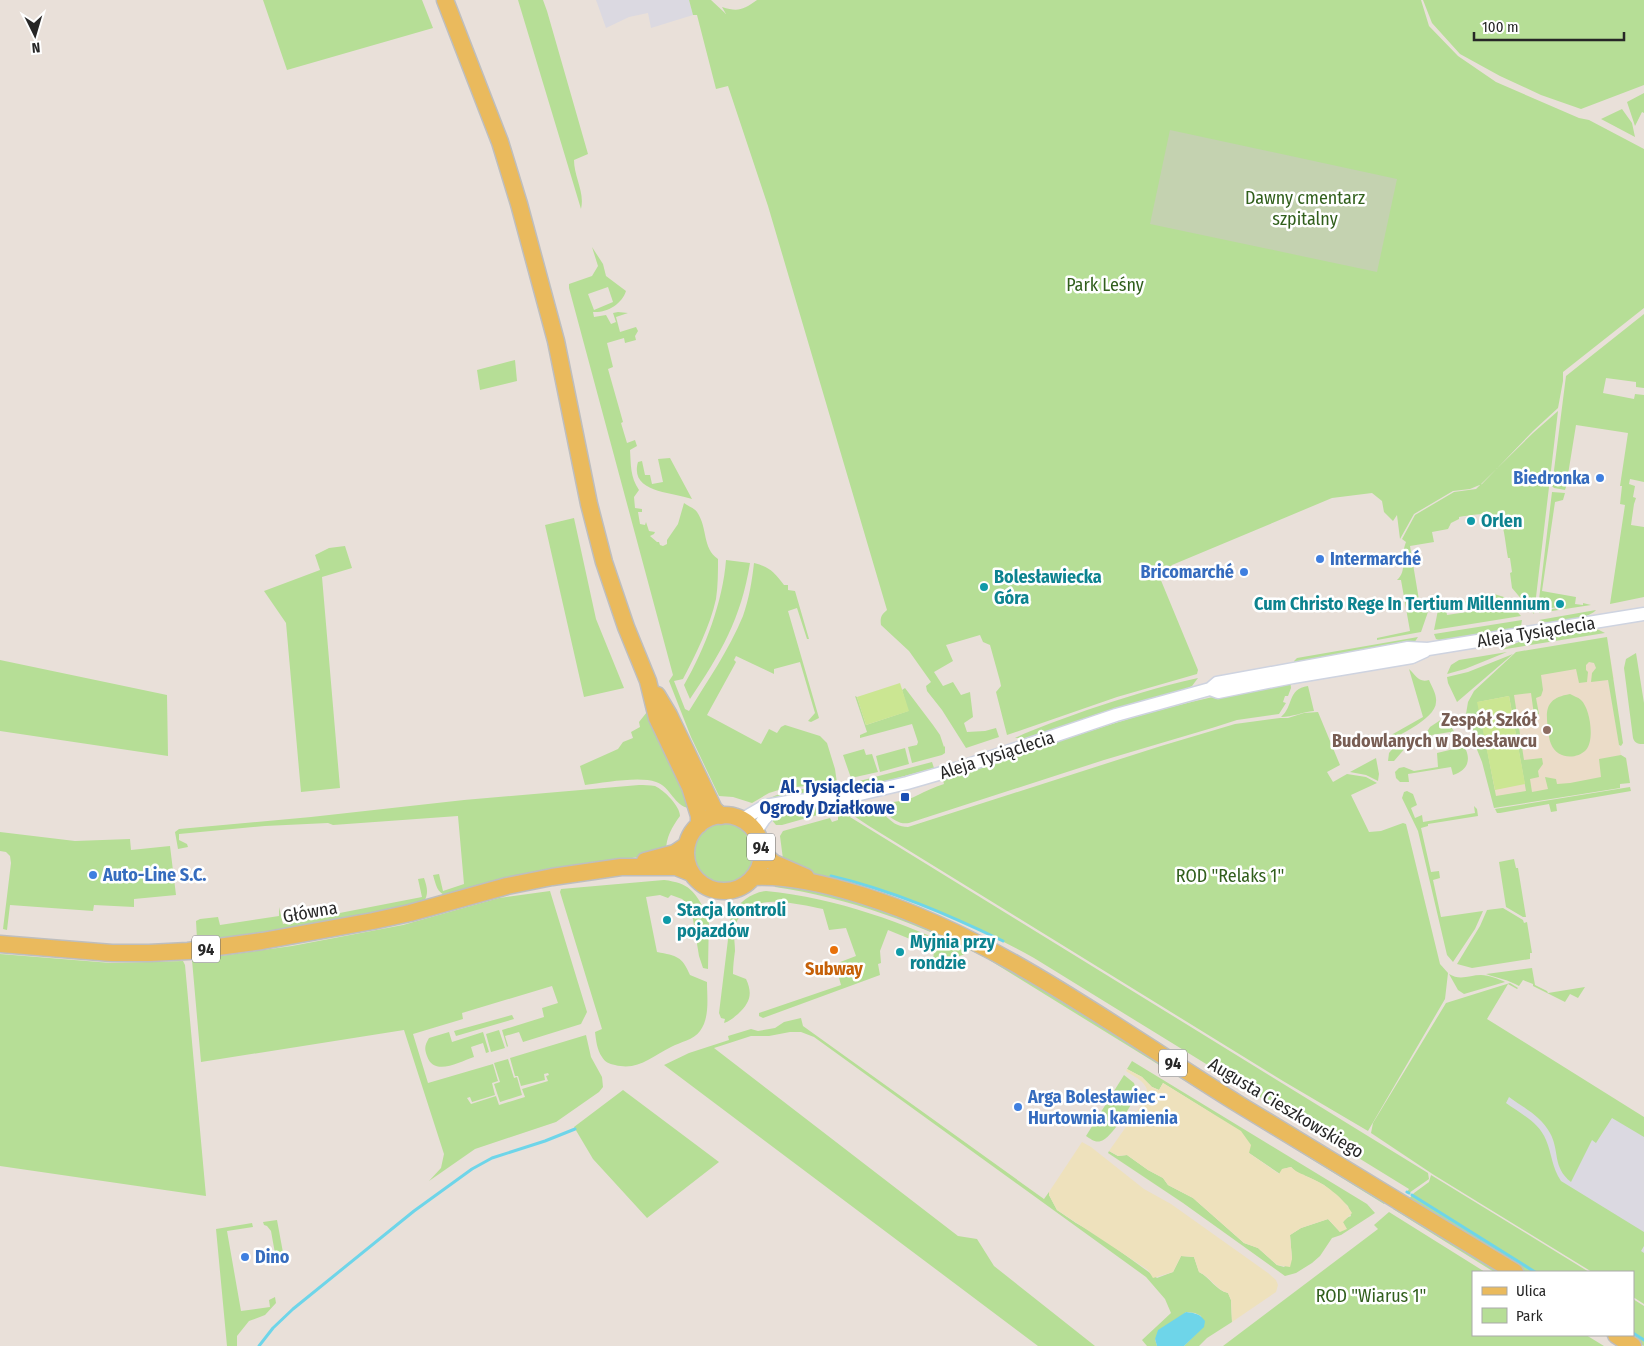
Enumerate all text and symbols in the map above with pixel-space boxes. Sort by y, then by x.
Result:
north arrow [10,10,60,60]
scale bar [1474,10,1624,42]
text: 100 m [1482,18,1519,36]
text: N [31,39,41,56]
park label: Dawny cmentarz szpitalny [1245,187,1365,230]
park label: Park Leśny [1066,274,1144,296]
place label: Biedronka [1513,467,1590,489]
marker: Biedronka [1594,472,1606,484]
place label: Orlen [1481,510,1522,532]
marker: Orlen [1465,515,1477,527]
place label: Intermarché [1330,548,1421,570]
marker: Intermarché [1314,553,1326,565]
place label: Bricomarché [1140,561,1234,583]
place label: Bolesławiecka Góra [994,566,1102,609]
marker: Bricomarché [1238,566,1250,578]
marker: Bolesławiecka Góra [978,581,990,593]
place label: Cum Christo Rege In Tertium Millennium [1254,593,1550,615]
marker: Cum Christo Rege In Tertium Millennium [1554,598,1566,610]
street label: Aleja Tysiąclecia [1475,612,1597,652]
place label: Zespół Szkół Budowlanych w Bolesławcu [1332,709,1538,752]
marker: Zespół Szkół Budowlanych w Bolesławcu [1541,724,1553,736]
street label: Aleja Tysiąclecia [937,726,1057,784]
place label: Al. Tysiąclecia - Ogrody Działkowe [759,776,895,819]
marker: Al. Tysiąclecia - Ogrody Działkowe [899,791,911,803]
road number: 94 [747,834,775,860]
place label: Auto-Line S.C. [102,864,206,886]
park label: ROD "Relaks 1" [1176,865,1284,887]
marker: Auto-Line S.C. [87,869,99,881]
street label: Główna [281,896,339,928]
place label: Stacja kontroli pojazdów [677,899,786,942]
marker: Stacja kontroli pojazdów [661,914,673,926]
place label: Myjnia przy rondzie [910,931,996,974]
road number: 94 [192,936,220,962]
marker: Subway [828,944,840,956]
marker: Myjnia przy rondzie [894,946,906,958]
place label: Subway [805,958,863,980]
road number: 94 [1159,1050,1187,1076]
street label: Augusta Cieszkowskiego [1204,1053,1368,1163]
place label: Arga Bolesławiec - Hurtownia kamienia [1027,1086,1178,1129]
marker: Arga Bolesławiec - Hurtownia kamienia [1012,1101,1024,1113]
place label: Dino [255,1246,290,1268]
marker: Dino [239,1251,251,1263]
legend [1472,1271,1634,1336]
text: Ulica [1516,1282,1546,1300]
park label: ROD "Wiarus 1" [1316,1285,1426,1307]
text: Park [1516,1307,1543,1325]

